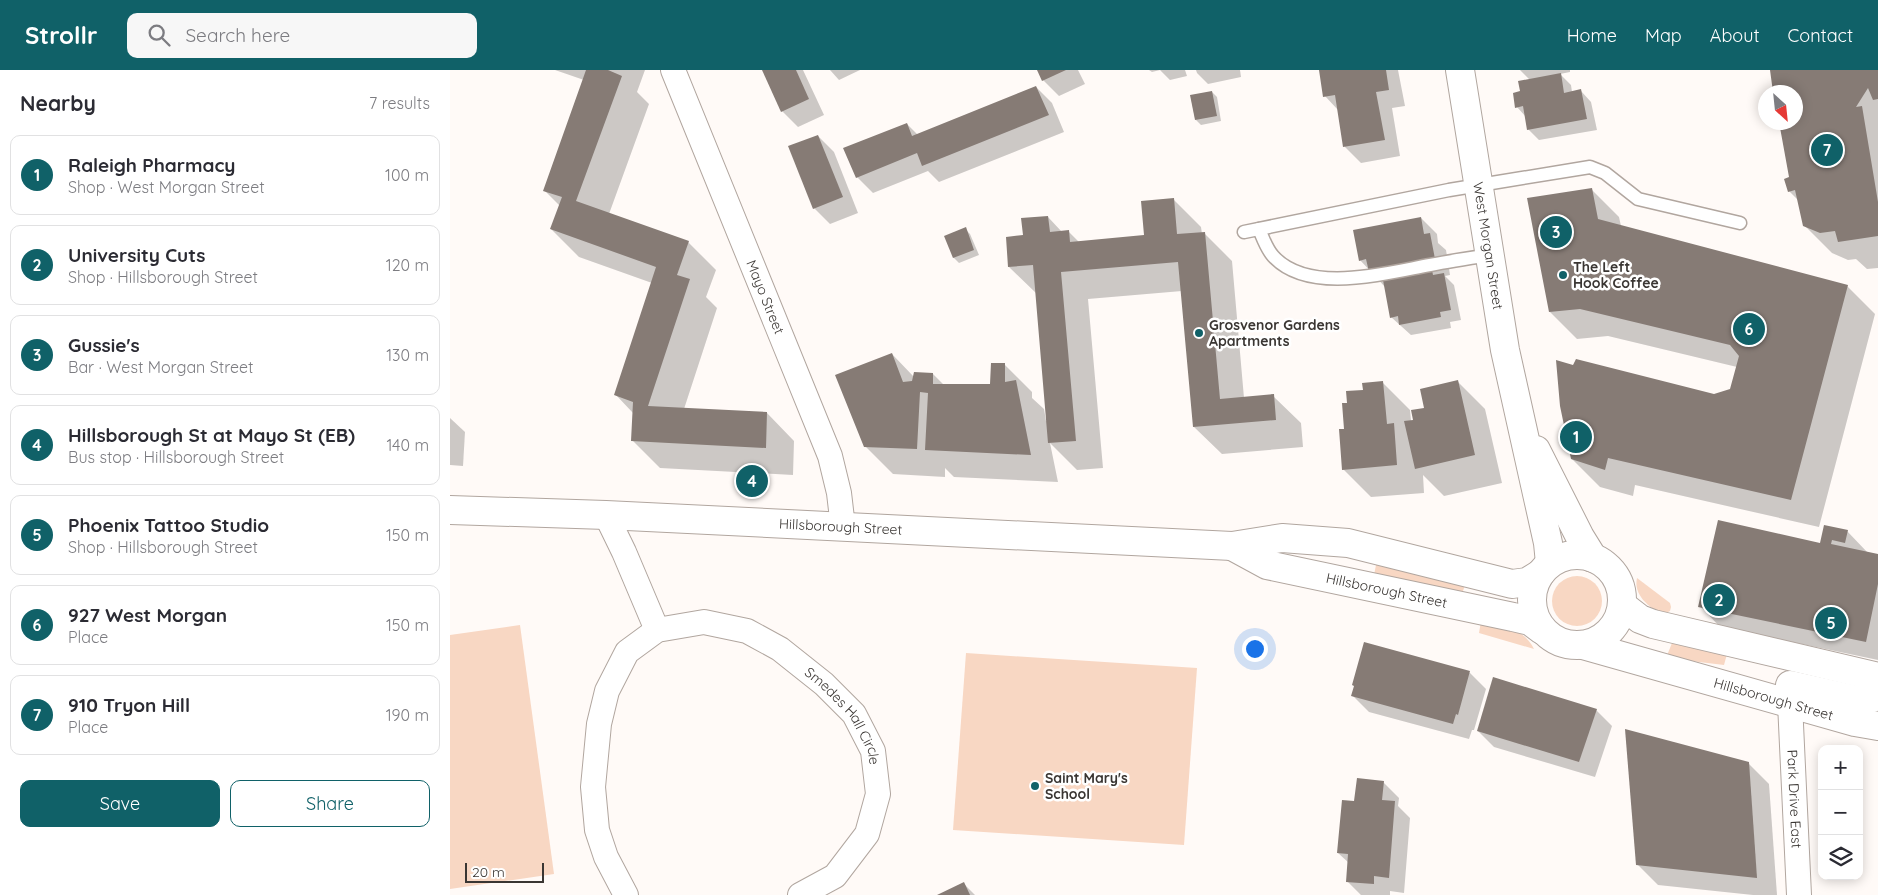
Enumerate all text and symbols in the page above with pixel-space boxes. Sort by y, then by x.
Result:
search box [127,13,477,58]
text: Strollr [25,20,97,50]
icon: search [145,21,173,49]
text: Search here [185,23,290,47]
text: Home [1567,24,1617,47]
text: Map [1645,24,1682,47]
text: About [1710,24,1760,47]
text: Contact [1788,24,1853,47]
north arrow [1758,85,1803,130]
text: Nearby [20,90,96,116]
text: 7 results [369,93,430,113]
pin: 7 [1811,131,1843,169]
text: Raleigh Pharmacy [68,153,236,177]
text: 1 [34,165,40,185]
text: 100 m [385,165,429,185]
text: Shop · West Morgan Street [68,177,265,197]
street label: West Morgan Street [1469,181,1507,311]
pin: 3 [1540,213,1572,251]
text: University Cuts [68,243,206,267]
text: 2 [32,255,42,275]
text: 120 m [386,255,429,275]
street label: Mayo Street [742,257,789,337]
place label: The Left Hook Coffee [1573,258,1659,292]
text: Shop · Hillsborough Street [68,267,258,287]
marker: The Left Hook Coffee [1557,269,1569,281]
pin: 6 [1733,310,1765,348]
place label: Grosvenor Gardens Apartments [1209,316,1340,350]
marker: Grosvenor Gardens Apartments [1193,327,1205,339]
text: Gussie's [68,333,140,357]
text: 3 [33,345,41,365]
text: 130 m [386,345,429,365]
text: Bar · West Morgan Street [68,357,253,377]
pin: 1 [1560,418,1592,456]
text: Hillsborough St at Mayo St (EB) [68,423,355,447]
text: 4 [32,435,42,455]
text: 140 m [386,435,429,455]
text: Bus stop · Hillsborough Street [68,447,284,467]
pin: 4 [736,462,768,500]
text: Phoenix Tattoo Studio [68,513,269,537]
street label: Hillsborough Street [779,515,903,539]
text: 5 [32,525,42,545]
text: 150 m [386,525,429,545]
text: Shop · Hillsborough Street [68,537,258,557]
street label: Hillsborough Street [1324,569,1449,612]
pin: 2 [1703,581,1735,619]
text: 927 West Morgan [68,603,227,627]
pin: 5 [1815,604,1847,642]
text: 6 [33,615,41,635]
text: 150 m [386,615,429,635]
text: Place [68,627,108,647]
your location [1242,636,1268,662]
street label: Smedes Hall Circle [801,663,884,766]
street label: Hillsborough Street [1712,673,1836,724]
text: 910 Tryon Hill [68,693,190,717]
text: 7 [33,705,41,725]
text: 190 m [386,705,429,725]
text: Place [68,717,108,737]
map controls [1818,745,1863,880]
button: + [1818,745,1863,790]
street label: Park Drive East [1783,749,1806,849]
place label: Saint Mary's School [1045,769,1128,803]
button: Save [20,780,220,827]
button: Share [230,780,430,827]
marker: Saint Mary's School [1029,780,1041,792]
button: − [1818,790,1863,835]
button: layers [1818,835,1863,880]
scale bar [465,860,544,883]
text: 20 m [472,863,505,881]

